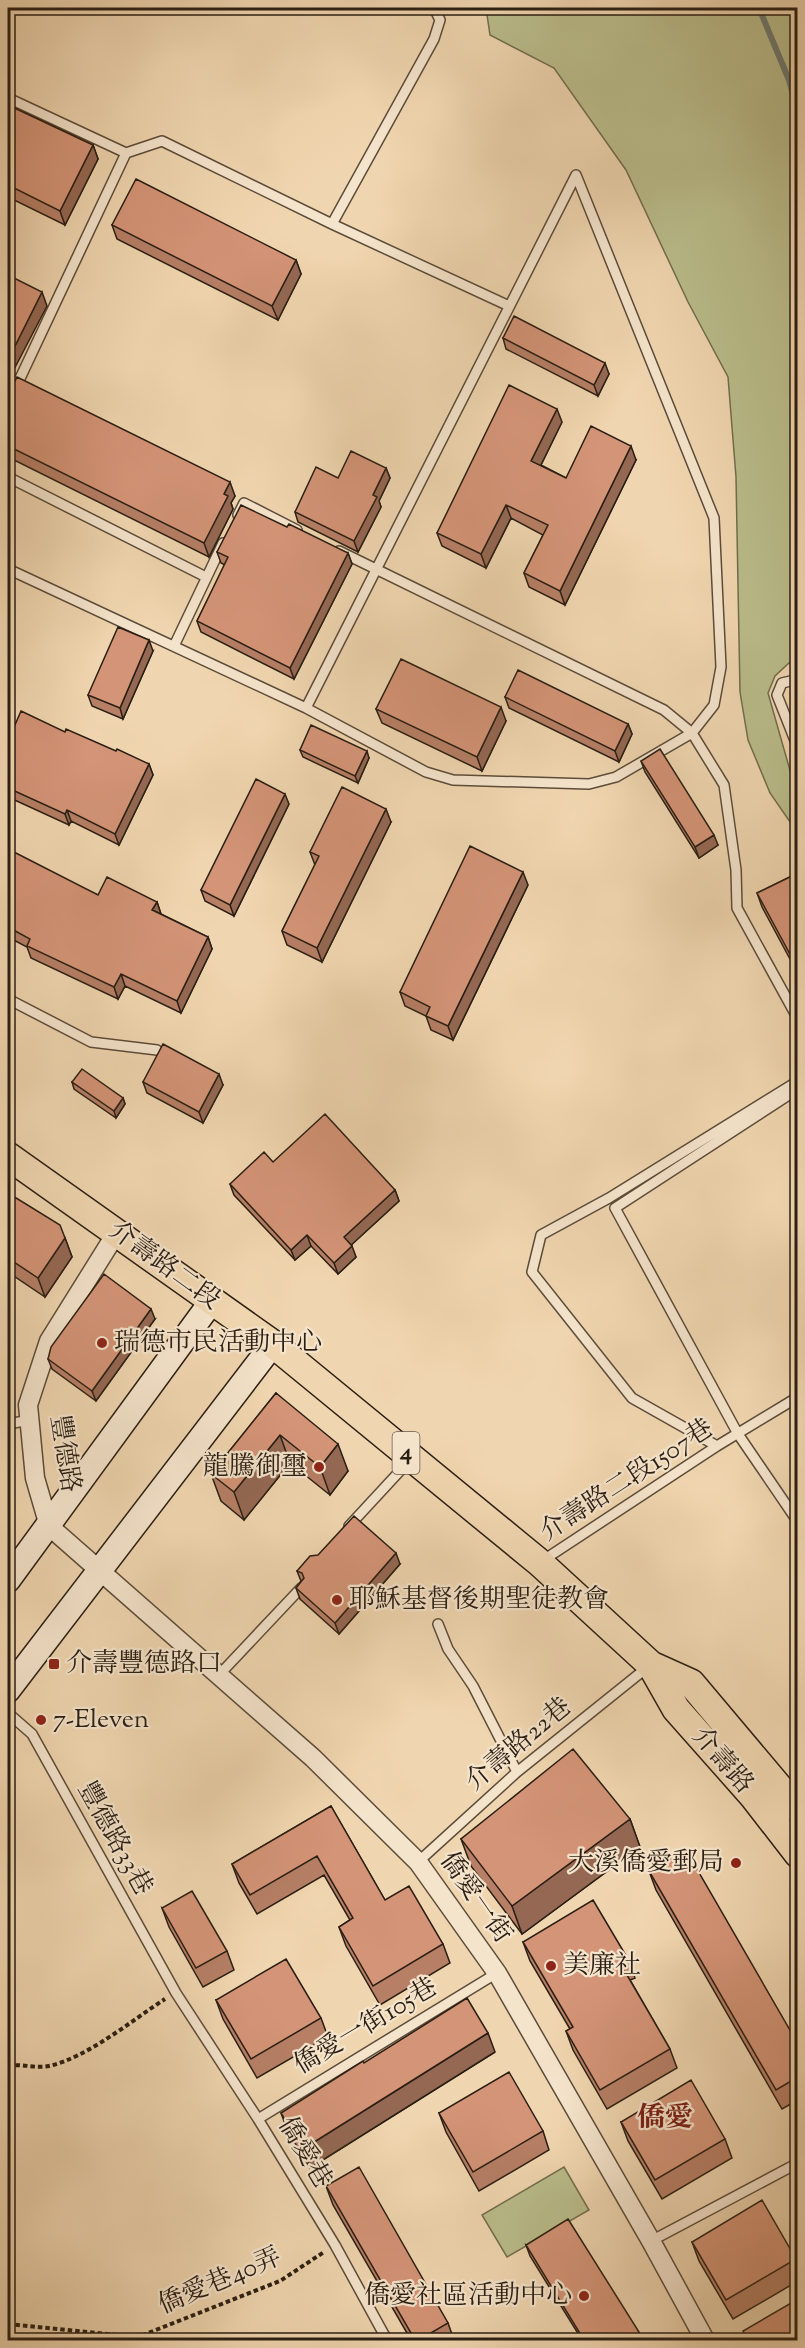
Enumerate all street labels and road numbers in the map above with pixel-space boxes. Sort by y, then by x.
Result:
street label: 介壽路二段 [101,1213,227,1319]
street label: 介壽路二段1507巷 [533,1411,721,1551]
street label: 豐德路 [40,1413,88,1495]
road number: 4 [392,1432,420,1474]
street label: 介壽路22巷 [458,1690,580,1800]
street label: 介壽路 [682,1719,762,1803]
street label: 豐德路33巷 [68,1775,160,1903]
street label: 僑愛一街 [430,1845,520,1951]
street label: 僑愛一街105巷 [287,1970,445,2084]
street label: 僑愛巷 [268,2110,340,2196]
street label: 僑愛巷40弄 [153,2239,287,2325]

